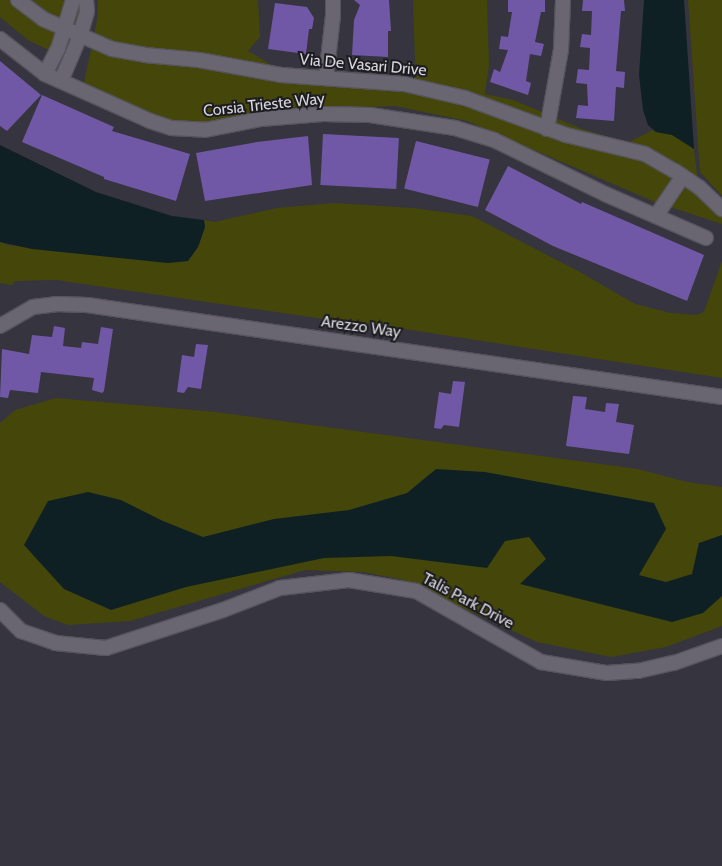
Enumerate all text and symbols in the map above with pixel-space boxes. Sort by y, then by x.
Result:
street label: Via De Vasari Drive [299,50,427,80]
street label: Corsia Trieste Way [202,89,326,121]
street label: Arezzo Way [320,312,402,342]
street label: Talis Park Drive [419,569,517,633]

